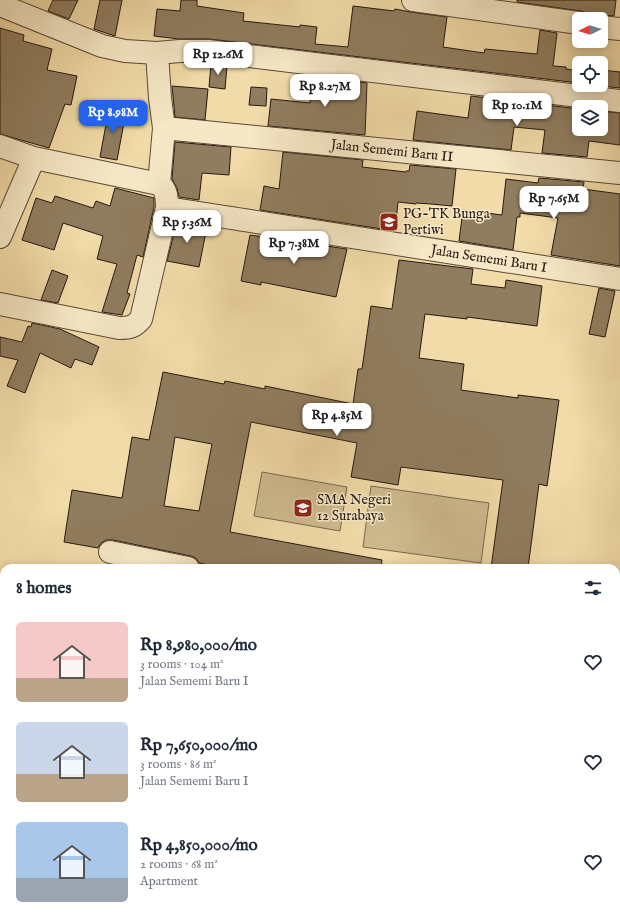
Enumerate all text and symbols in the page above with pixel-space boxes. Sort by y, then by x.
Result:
north arrow [572,12,608,48]
map controls [572,12,608,136]
pin: Rp 12.6M [177,42,259,76]
text: Rp 12.6M [192,46,244,63]
button: locate [572,56,608,92]
pin: Rp 8.27M [284,74,366,108]
text: Rp 8.27M [299,78,351,95]
pin: Rp 10.1M [476,93,558,127]
text: Rp 10.1M [492,97,542,114]
pin: Rp 8.98M [72,100,154,134]
button: layers [572,100,608,136]
text: Rp 8.98M [88,104,138,121]
street label: Jalan Sememi Baru II [328,135,454,166]
pin: Rp 7.65M [513,186,595,220]
text: Rp 7.65M [529,190,580,207]
place label: PG-TK Bunga Pertiwi [403,205,491,239]
pin: Rp 5.36M [146,210,228,244]
school or university icon: PG-TK Bunga Pertiwi [378,211,400,233]
text: Rp 5.36M [162,214,212,231]
pin: Rp 7.38M [253,231,335,265]
text: Rp 7.38M [269,235,319,252]
street label: Jalan Sememi Baru I [428,241,548,277]
pin: Rp 4.85M [296,403,378,437]
text: Rp 4.85M [311,407,363,424]
place label: SMA Negeri 12 Surabaya [317,491,391,525]
school or university icon: SMA Negeri 12 Surabaya [292,497,314,519]
icon: filters [582,577,604,599]
text: 8 homes [16,578,71,599]
text: Rp 8,980,000/mo [140,635,257,656]
icon: home [48,638,96,686]
icon: heart [582,651,604,673]
text: 3 rooms · 104 m² [140,656,224,673]
text: Jalan Sememi Baru I [140,673,249,690]
text: Rp 7,650,000/mo [140,735,257,756]
icon: home [48,738,96,786]
icon: heart [582,751,604,773]
text: 3 rooms · 86 m² [140,756,217,773]
text: Jalan Sememi Baru I [140,773,249,790]
text: Rp 4,850,000/mo [140,835,258,856]
icon: home [48,838,96,886]
icon: heart [582,851,604,873]
text: 2 rooms · 68 m² [140,856,218,873]
text: Apartment [140,873,198,890]

